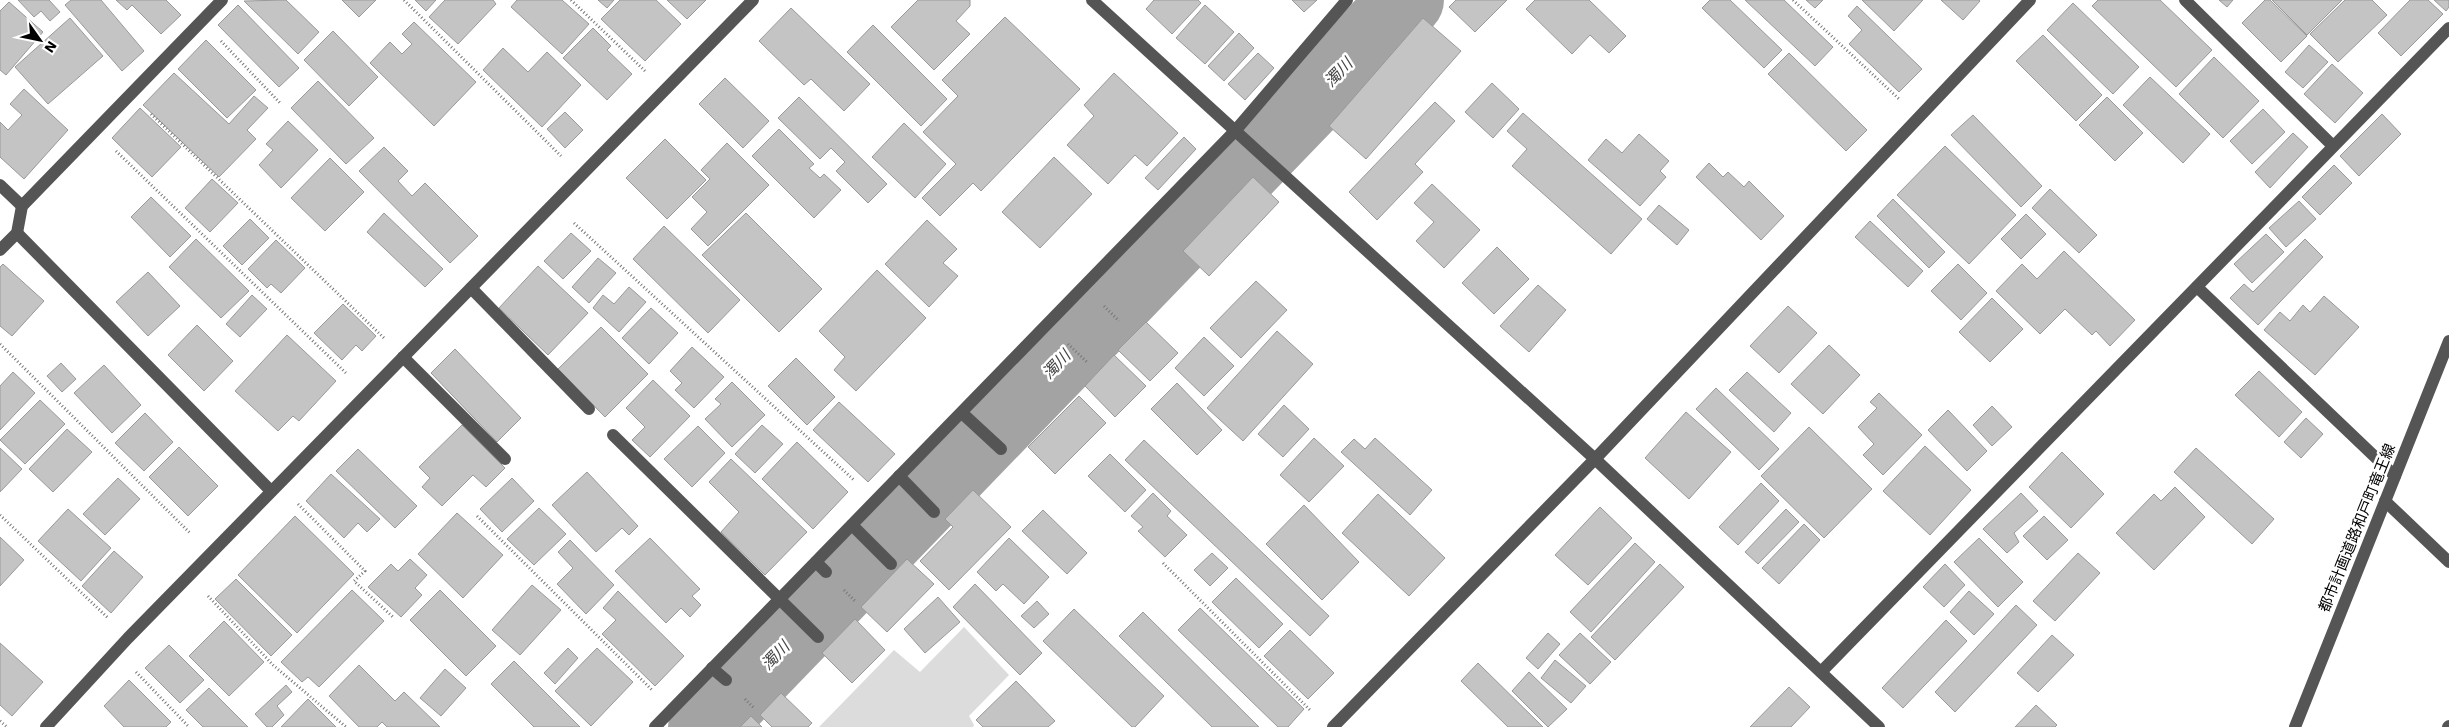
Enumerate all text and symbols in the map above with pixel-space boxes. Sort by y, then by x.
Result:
north arrow [15,15,65,65]
text: N [41,38,60,56]
water label: 濁川 [1320,53,1358,90]
water label: 濁川 [1038,345,1076,382]
street label: 都市計画道路和戸町竜王線 [2315,441,2399,615]
water label: 濁川 [757,636,795,673]

